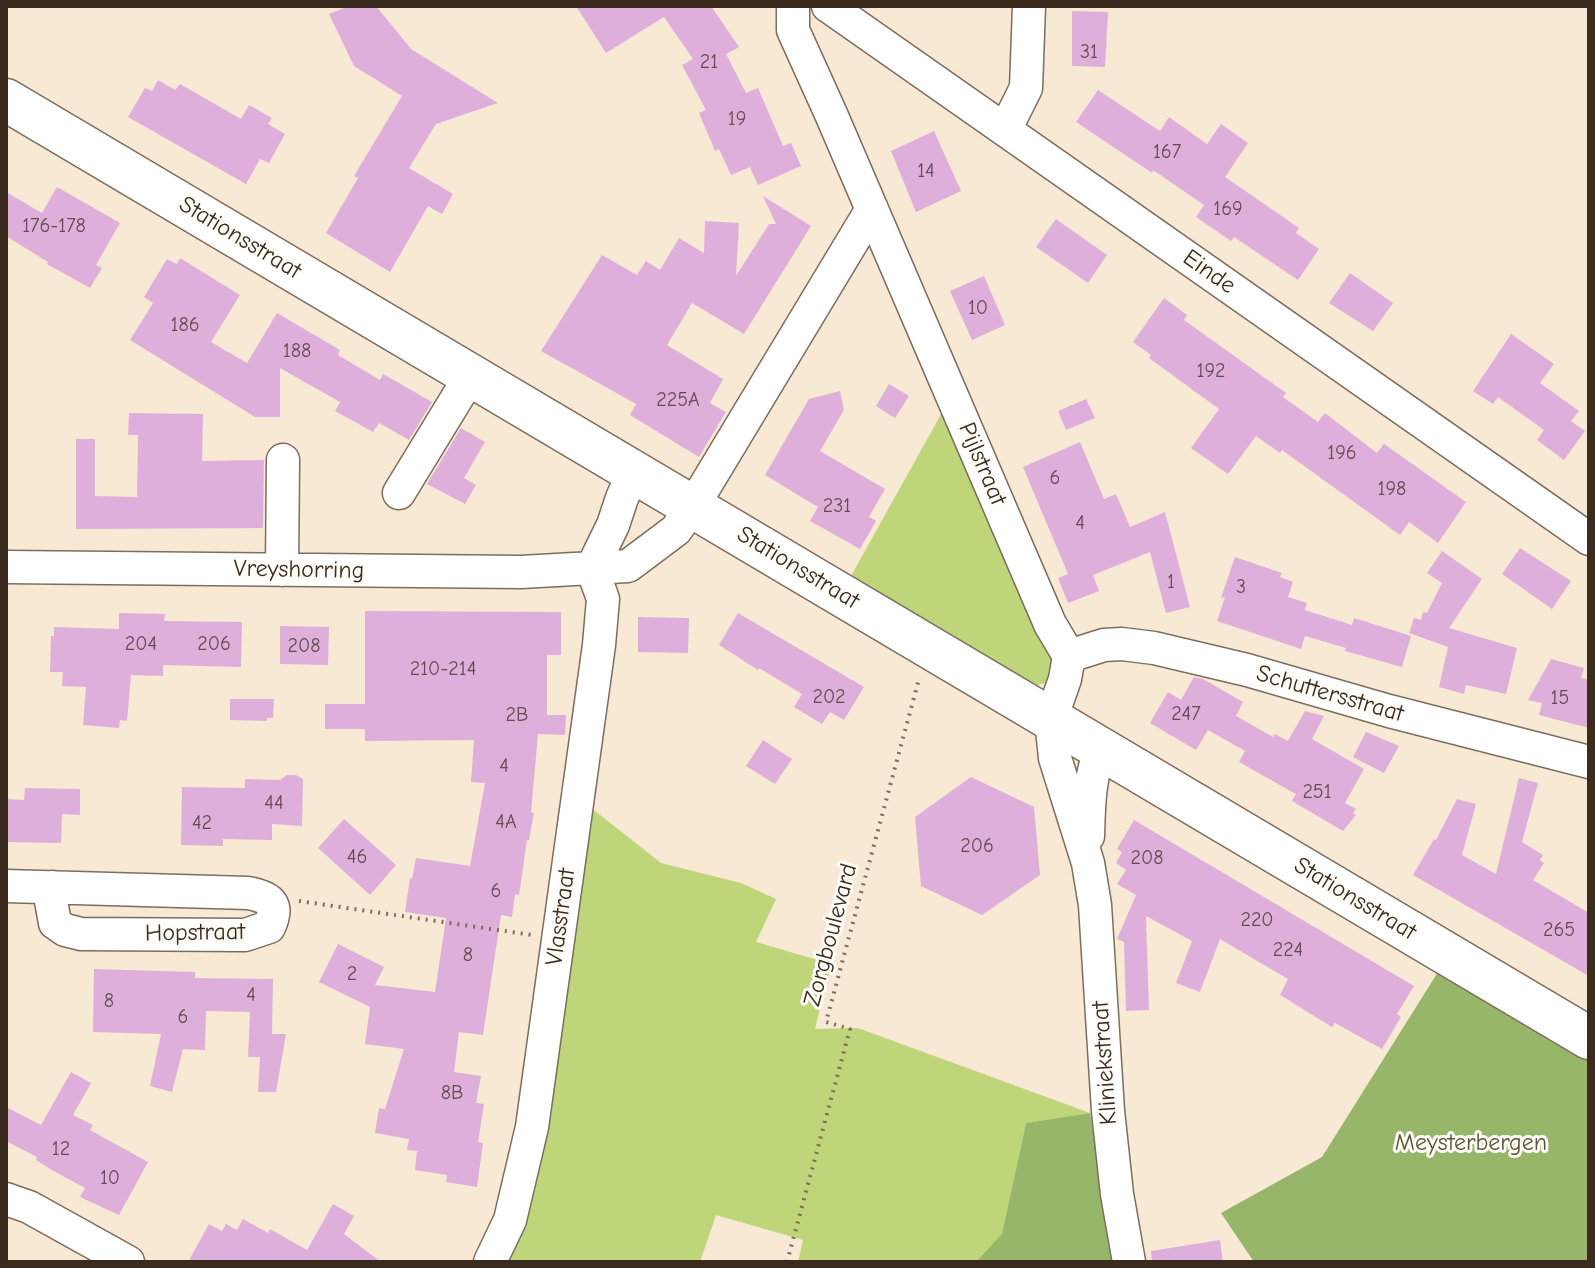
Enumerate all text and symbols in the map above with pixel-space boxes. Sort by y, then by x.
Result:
house number: 31 [1080,40,1098,64]
house number: 21 [700,50,718,74]
house number: 19 [728,107,746,131]
house number: 167 [1153,140,1181,164]
house number: 14 [917,159,935,183]
street label: Stationsstraat [174,190,306,286]
house number: 169 [1213,197,1243,221]
house number: 176-178 [22,214,86,238]
street label: Einde [1177,244,1241,300]
house number: 10 [968,296,988,320]
house number: 186 [170,313,200,337]
house number: 188 [283,339,311,363]
house number: 192 [1197,359,1225,383]
house number: 225A [656,388,700,412]
street label: Pijlstraat [952,418,1012,510]
house number: 196 [1327,441,1357,465]
house number: 6 [1050,466,1060,490]
house number: 198 [1378,477,1406,501]
house number: 231 [823,494,851,518]
house number: 4 [1075,511,1085,535]
street label: Stationsstraat [732,520,864,616]
street label: Vreyshorring [233,554,365,586]
house number: 1 [1167,570,1175,594]
house number: 3 [1236,575,1246,599]
house number: 204 [125,632,157,656]
house number: 206 [197,632,231,656]
house number: 208 [288,634,320,658]
house number: 210-214 [410,657,476,681]
street label: Schuttersstraat [1253,659,1407,729]
house number: 202 [812,685,846,709]
house number: 15 [1551,686,1569,710]
house number: 247 [1171,702,1201,726]
house number: 2B [506,703,528,727]
house number: 4 [499,754,509,778]
house number: 251 [1302,780,1332,804]
house number: 44 [264,791,284,815]
house number: 4A [495,810,517,834]
house number: 42 [192,811,212,835]
house number: 206 [960,834,994,858]
house number: 46 [347,845,367,869]
house number: 208 [1131,846,1163,870]
street label: Stationsstraat [1289,851,1421,947]
street label: Zorgboulevard [798,860,864,1010]
street label: Vlasstraat [540,866,582,968]
house number: 6 [491,879,501,903]
house number: 220 [1240,908,1274,932]
street label: Hopstraat [145,918,245,948]
house number: 265 [1543,918,1575,942]
house number: 224 [1273,938,1303,962]
house number: 8 [463,943,473,967]
house number: 2 [347,962,357,986]
house number: 4 [246,983,256,1007]
house number: 8 [104,989,114,1013]
street label: Kliniekstraat [1086,1000,1124,1126]
house number: 6 [178,1005,188,1029]
house number: 8B [441,1081,463,1105]
park label: Meysterbergen [1395,1129,1547,1157]
house number: 12 [52,1137,70,1161]
house number: 10 [100,1166,120,1190]

